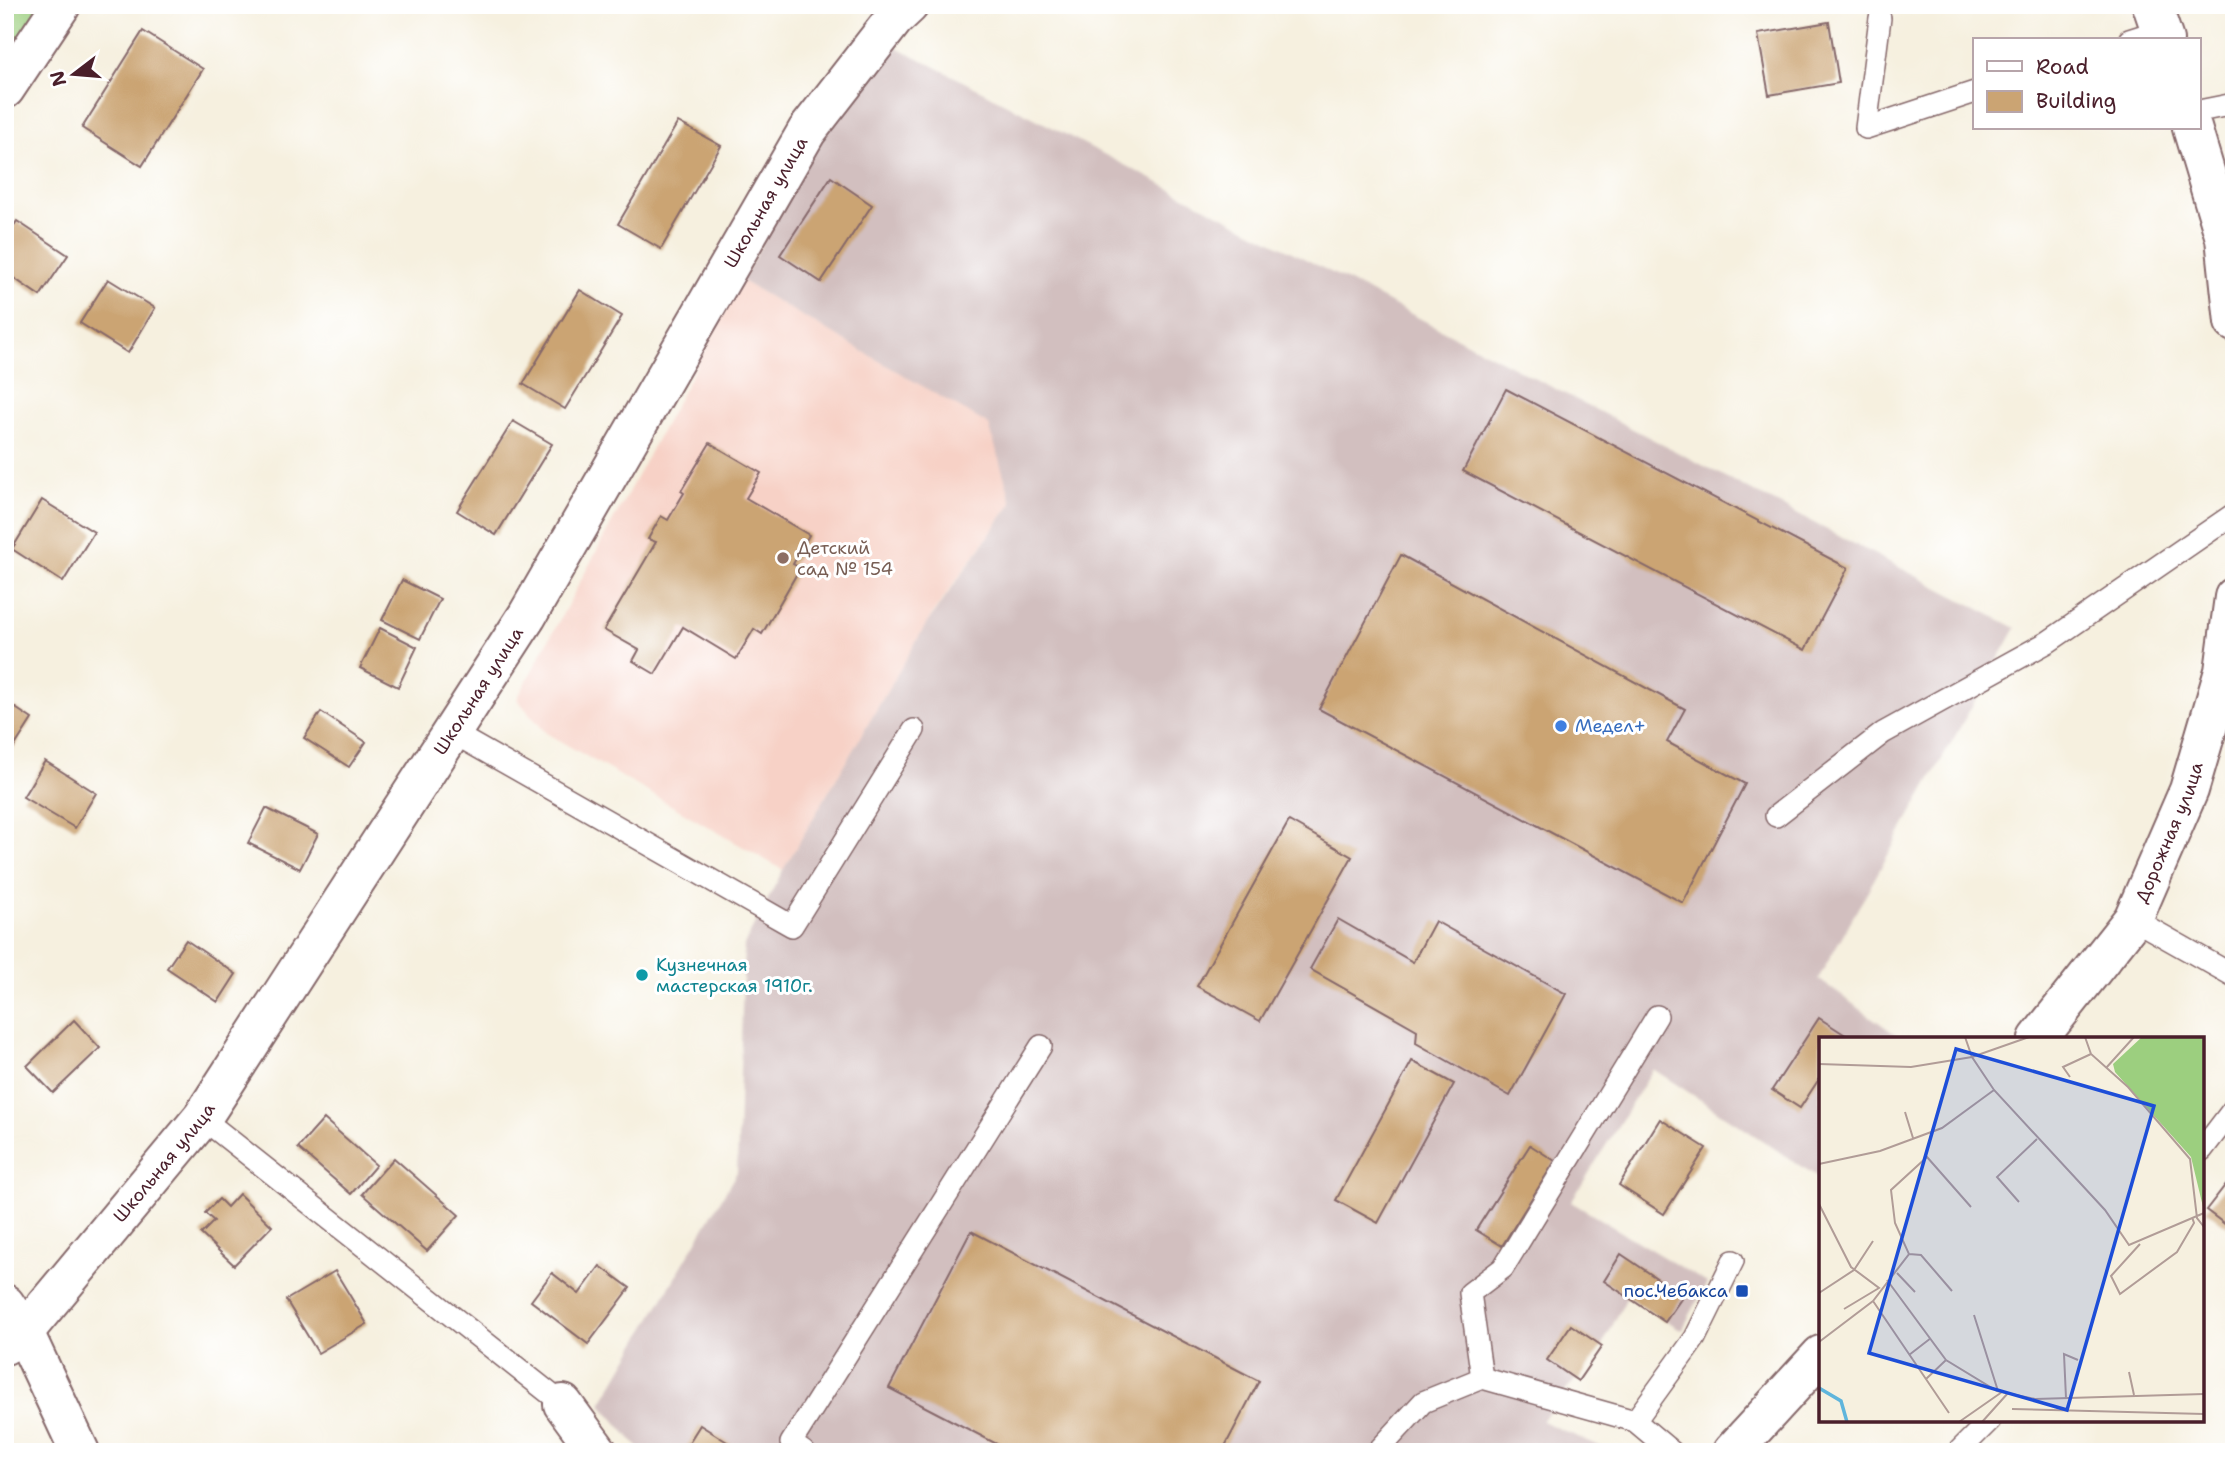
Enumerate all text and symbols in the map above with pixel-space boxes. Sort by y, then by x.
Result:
north arrow [38,38,108,108]
legend [1973,38,2200,130]
text: Road [2036,53,2089,81]
text: N [44,68,72,89]
text: Building [2036,87,2116,115]
street label: Школьная улица [718,132,813,273]
place label: Детский сад № 154 [797,536,893,581]
marker: Детский сад № 154 [775,550,791,566]
street label: Школьная улица [428,622,529,760]
place label: Медел+ [1575,714,1646,738]
marker: Медел+ [1553,718,1569,734]
street label: Дорожная улица [2129,759,2209,907]
place label: Кузнечная мастерская 1910г. [656,953,813,998]
marker: Кузнечная мастерская 1910г. [634,967,650,983]
inset map [1819,1037,2204,1422]
street label: Школьная улица [108,1098,221,1228]
place label: пос.Чебакса [1624,1279,1728,1303]
marker: пос.Чебакса [1734,1283,1750,1299]

